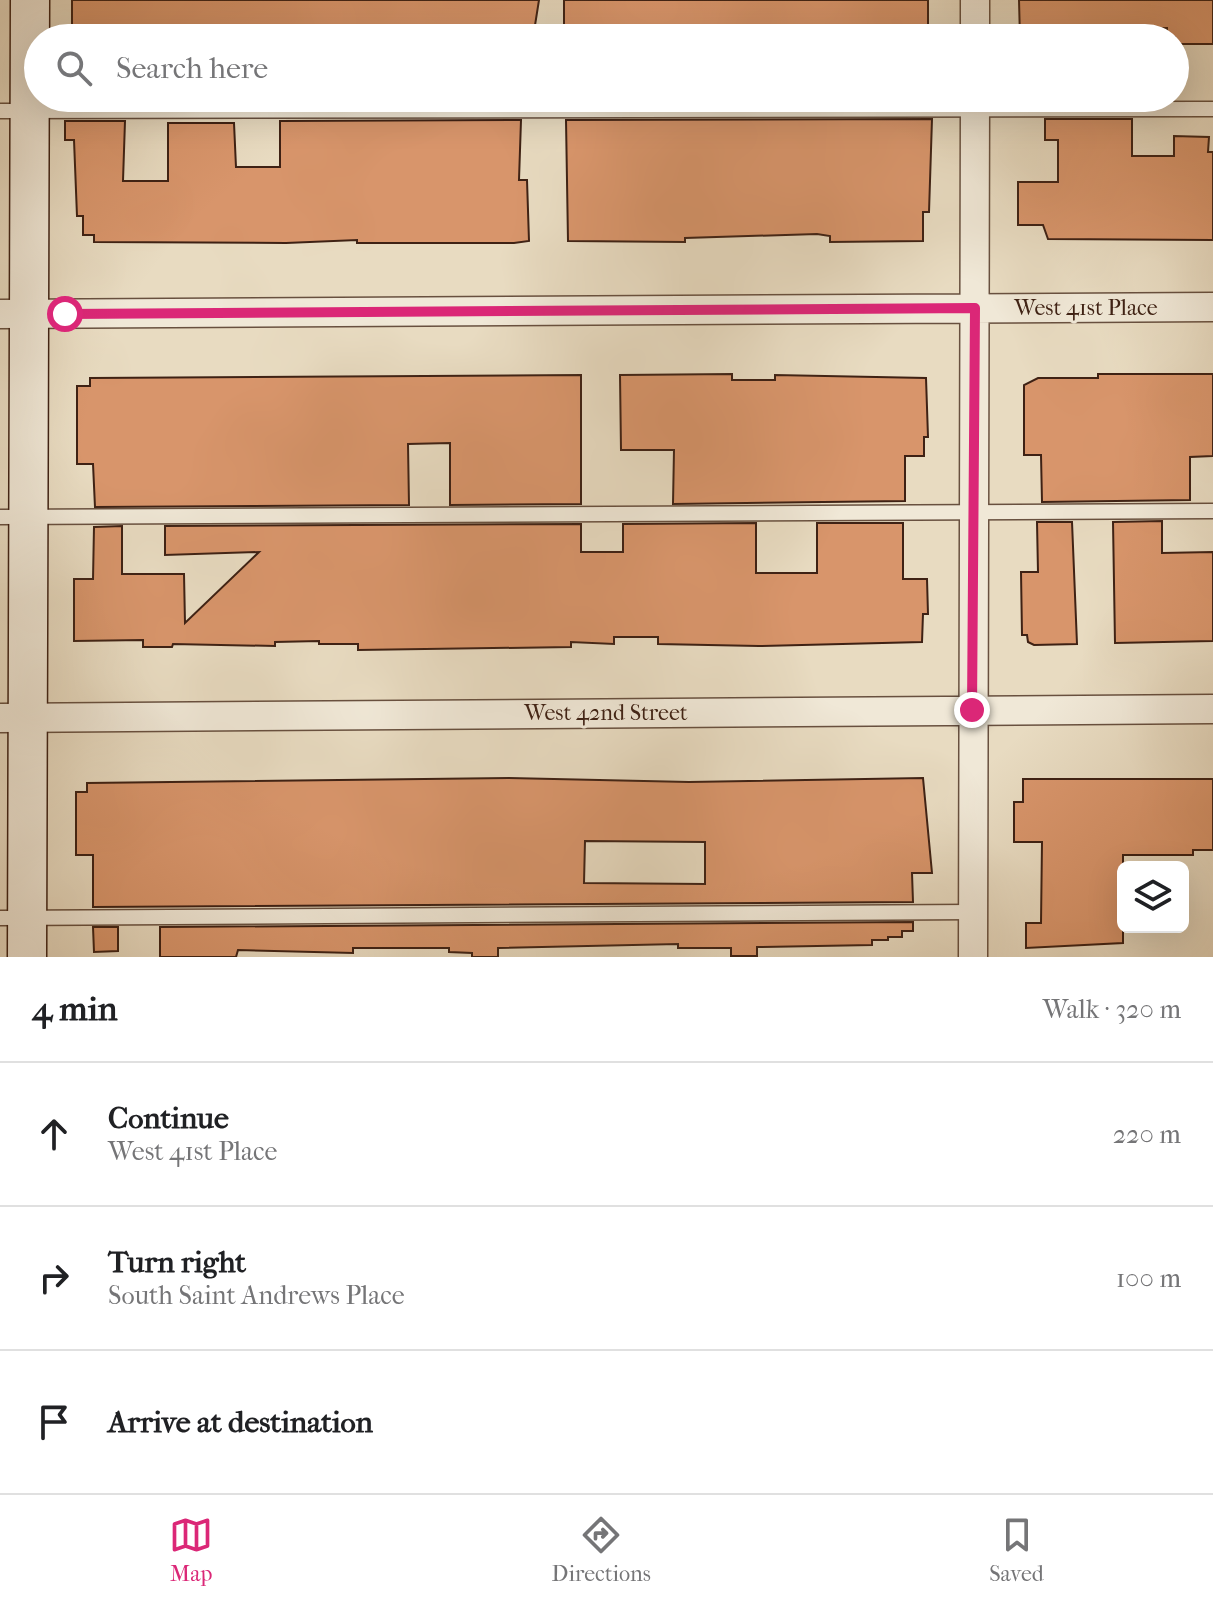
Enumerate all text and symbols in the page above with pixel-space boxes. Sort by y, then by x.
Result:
search box [24,24,1189,112]
icon: search [52,46,96,90]
text: Search here [116,51,268,86]
street label: West 41st Place [1013,295,1158,321]
route start [47,296,83,332]
route end [954,692,990,728]
street label: West 42nd Street [523,700,688,726]
map controls [1117,861,1189,933]
button: layers [1117,861,1189,933]
text: 4 min [32,989,117,1029]
text: Walk · 320 m [1043,994,1181,1025]
text: Continue [108,1101,229,1136]
icon: ahead [32,1112,76,1156]
text: 220 m [1113,1119,1181,1150]
text: West 41st Place [108,1136,277,1167]
text: Turn right [108,1245,246,1280]
icon: right [32,1256,76,1300]
text: 100 m [1116,1263,1181,1294]
text: South Saint Andrews Place [108,1280,405,1311]
icon: arrive [32,1400,76,1444]
text: Arrive at destination [108,1405,373,1440]
tab: Map [169,1513,213,1587]
tab: Directions [552,1513,651,1587]
tab: Saved [989,1513,1044,1587]

